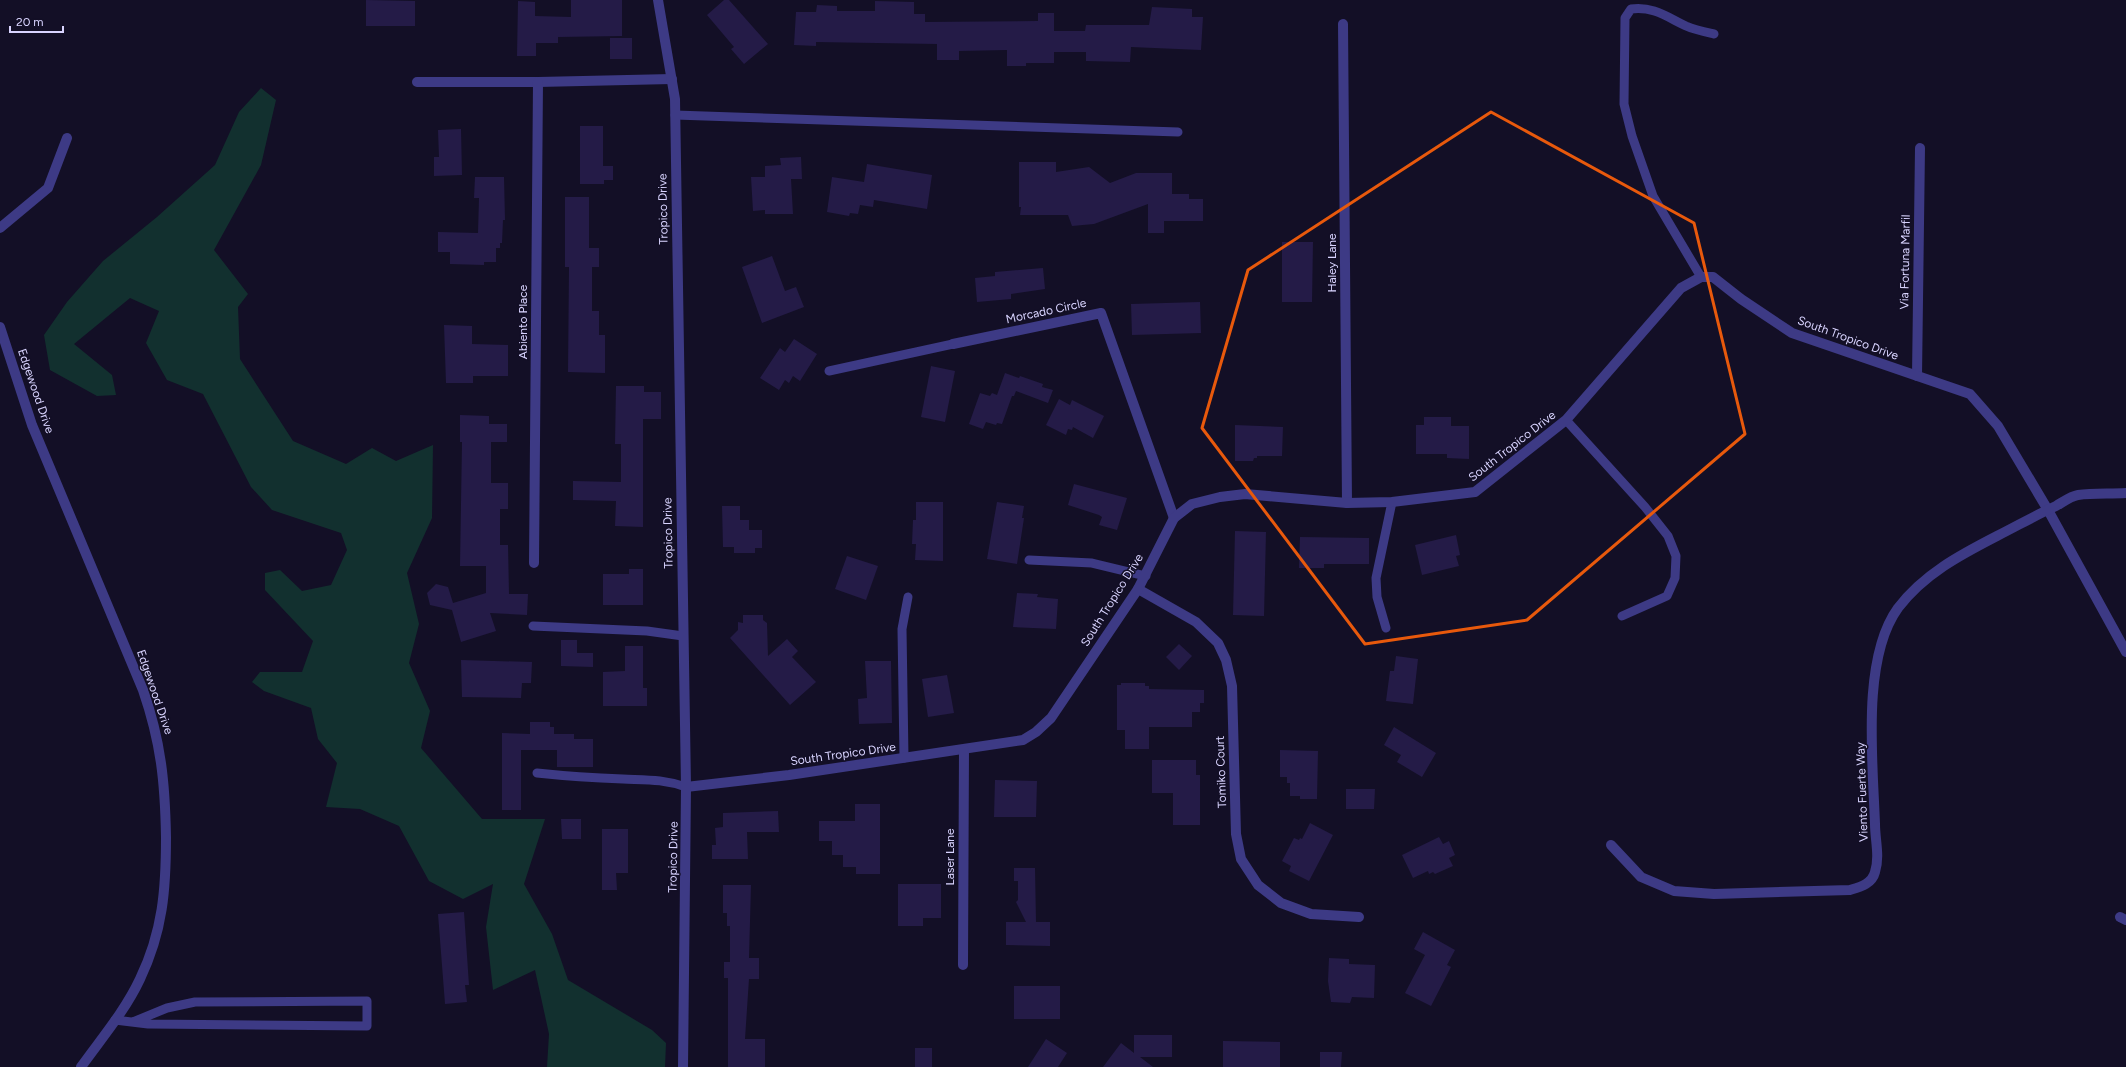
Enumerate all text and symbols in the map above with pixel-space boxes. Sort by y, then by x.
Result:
scale bar [10,8,63,34]
text: 20 m [16,15,44,29]
street label: Tropico Drive [655,173,671,245]
street label: Via Fortuna Marfil [1897,214,1913,310]
street label: Haley Lane [1325,233,1339,293]
street label: Abiento Place [516,284,530,359]
street label: Morcado Circle [1004,296,1088,326]
street label: South Tropico Drive [1796,313,1901,363]
street label: Edgewood Drive [15,347,57,436]
street label: South Tropico Drive [1466,407,1559,484]
street label: Tropico Drive [660,497,676,569]
street label: South Tropico Drive [1078,551,1146,649]
street label: Edgewood Drive [134,648,176,737]
street label: Tomiko Court [1213,735,1229,808]
street label: South Tropico Drive [789,740,897,768]
street label: Viento Fuerte Way [1853,741,1871,842]
street label: Tropico Drive [665,821,681,893]
street label: Laser Lane [943,828,957,886]

